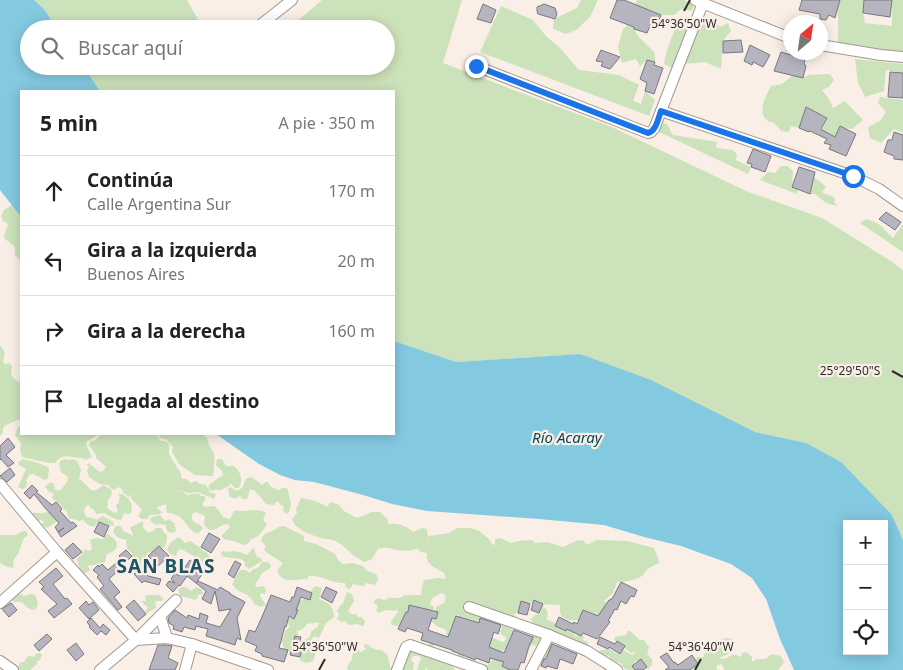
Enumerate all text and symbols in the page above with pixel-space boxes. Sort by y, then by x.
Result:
text: 54°36'50"W [651,15,717,32]
north arrow [783,15,828,60]
search box [20,20,395,75]
icon: search [38,34,66,62]
text: Buscar aquí [78,35,183,61]
route end [465,55,488,78]
text: 5 min [40,109,98,137]
text: A pie · 350 m [278,112,375,134]
route start [842,165,865,188]
text: Continúa [87,167,173,193]
icon: ahead [40,177,68,205]
text: 170 m [328,180,375,202]
text: Calle Argentina Sur [87,193,231,215]
text: Gira a la izquierda [87,237,257,263]
icon: left [40,247,68,275]
text: 20 m [338,250,375,272]
text: Buenos Aires [87,263,185,285]
icon: right [40,317,68,345]
text: Gira a la derecha [87,318,246,344]
text: 160 m [328,320,375,342]
text: 25°29'50"S [820,362,881,379]
icon: arrive [40,387,68,415]
text: Llegada al destino [87,388,259,414]
water label: Río Acaray [532,427,603,447]
map controls [843,520,888,655]
button: + [843,520,888,565]
district label: SAN BLAS [117,553,215,579]
button: − [843,565,888,610]
button: locate [843,610,888,655]
text: 54°36'50"W [292,638,358,655]
text: 54°36'40"W [668,638,734,655]

